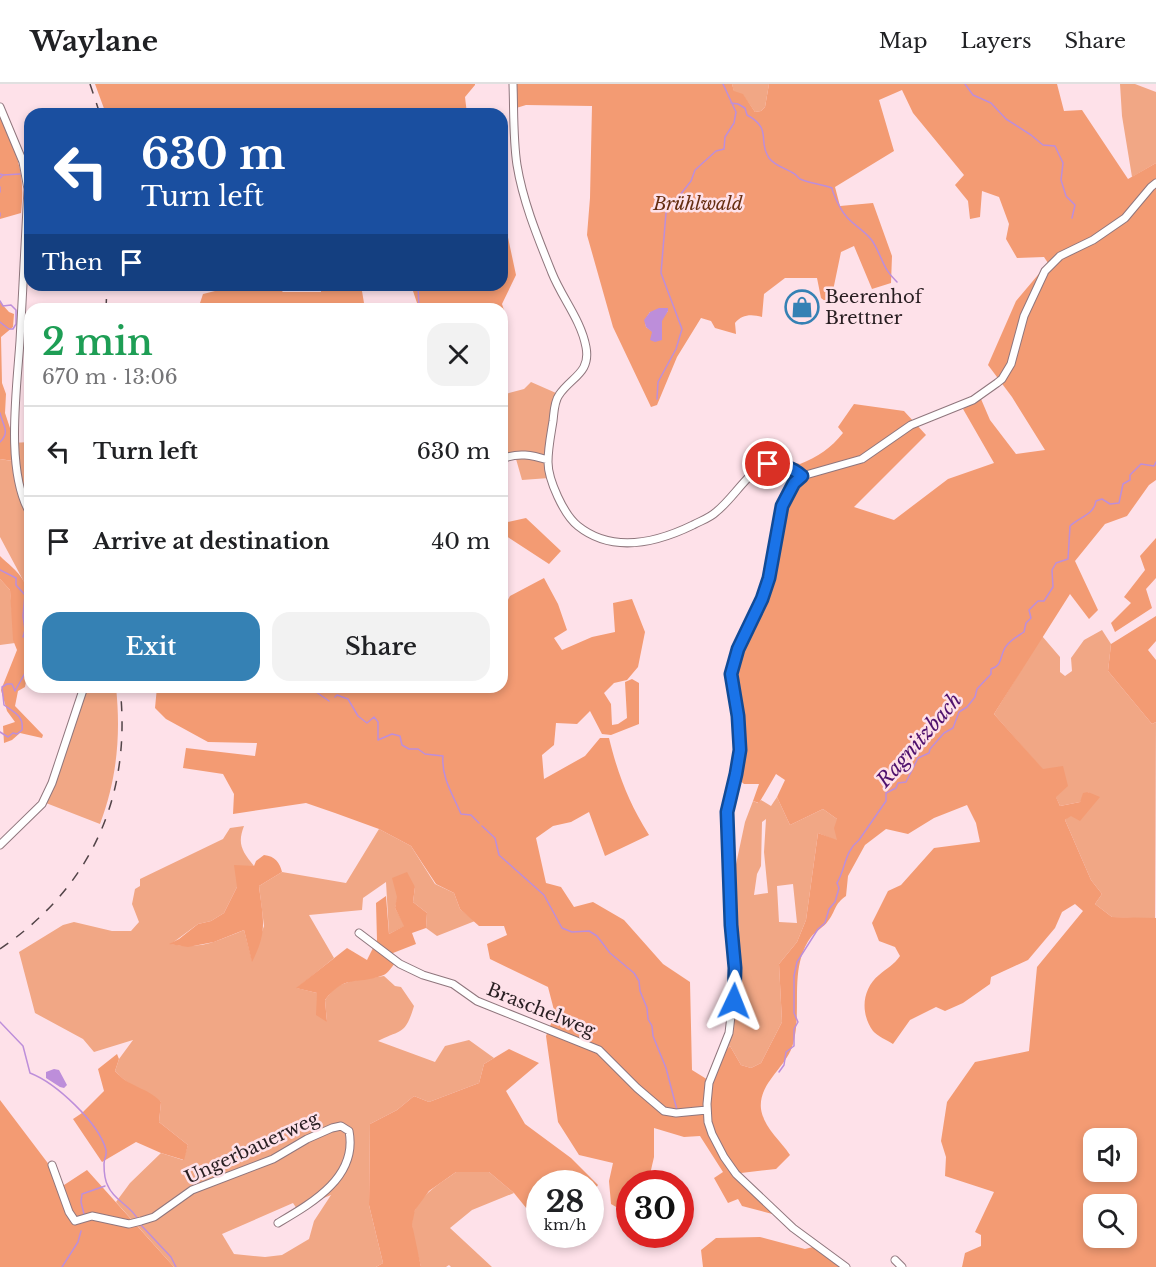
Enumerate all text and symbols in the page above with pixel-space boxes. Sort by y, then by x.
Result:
text: Waylane [30,24,158,59]
text: Map [879,28,928,54]
text: Layers [961,28,1032,54]
text: Share [1065,28,1126,54]
text: 630 m [141,128,285,180]
icon: left [42,132,120,210]
text: Turn left [141,180,264,213]
park label: Brühlwald [652,193,743,215]
icon: arrive [115,246,148,279]
text: Then [42,249,103,276]
place label: Beerenhof Brettner [825,286,925,329]
shop icon: Beerenhof Brettner [784,289,820,325]
text: 2 min [42,320,153,365]
button: close [427,323,490,386]
text: 670 m · 13:06 [42,365,178,389]
icon: left [42,435,75,468]
text: Turn left [93,438,198,465]
text: 630 m [417,438,490,465]
pin [742,438,793,489]
icon: arrive [751,447,784,480]
icon: arrive [42,525,75,558]
text: Arrive at destination [93,528,330,555]
text: 40 m [432,528,490,555]
button: Exit [42,612,260,681]
button: Share [272,612,490,681]
water label: Ragnitzbach [871,688,966,793]
position arrow [702,969,766,1033]
street label: Braschelweg [484,978,599,1042]
street label: Ungerbauerweg [181,1107,323,1189]
map controls [1083,1128,1137,1248]
button: sound [1083,1128,1137,1182]
speed limit sign: 30 [616,1170,694,1248]
text: 28 [546,1183,584,1220]
button: search [1083,1194,1137,1248]
text: km/h [544,1215,586,1234]

